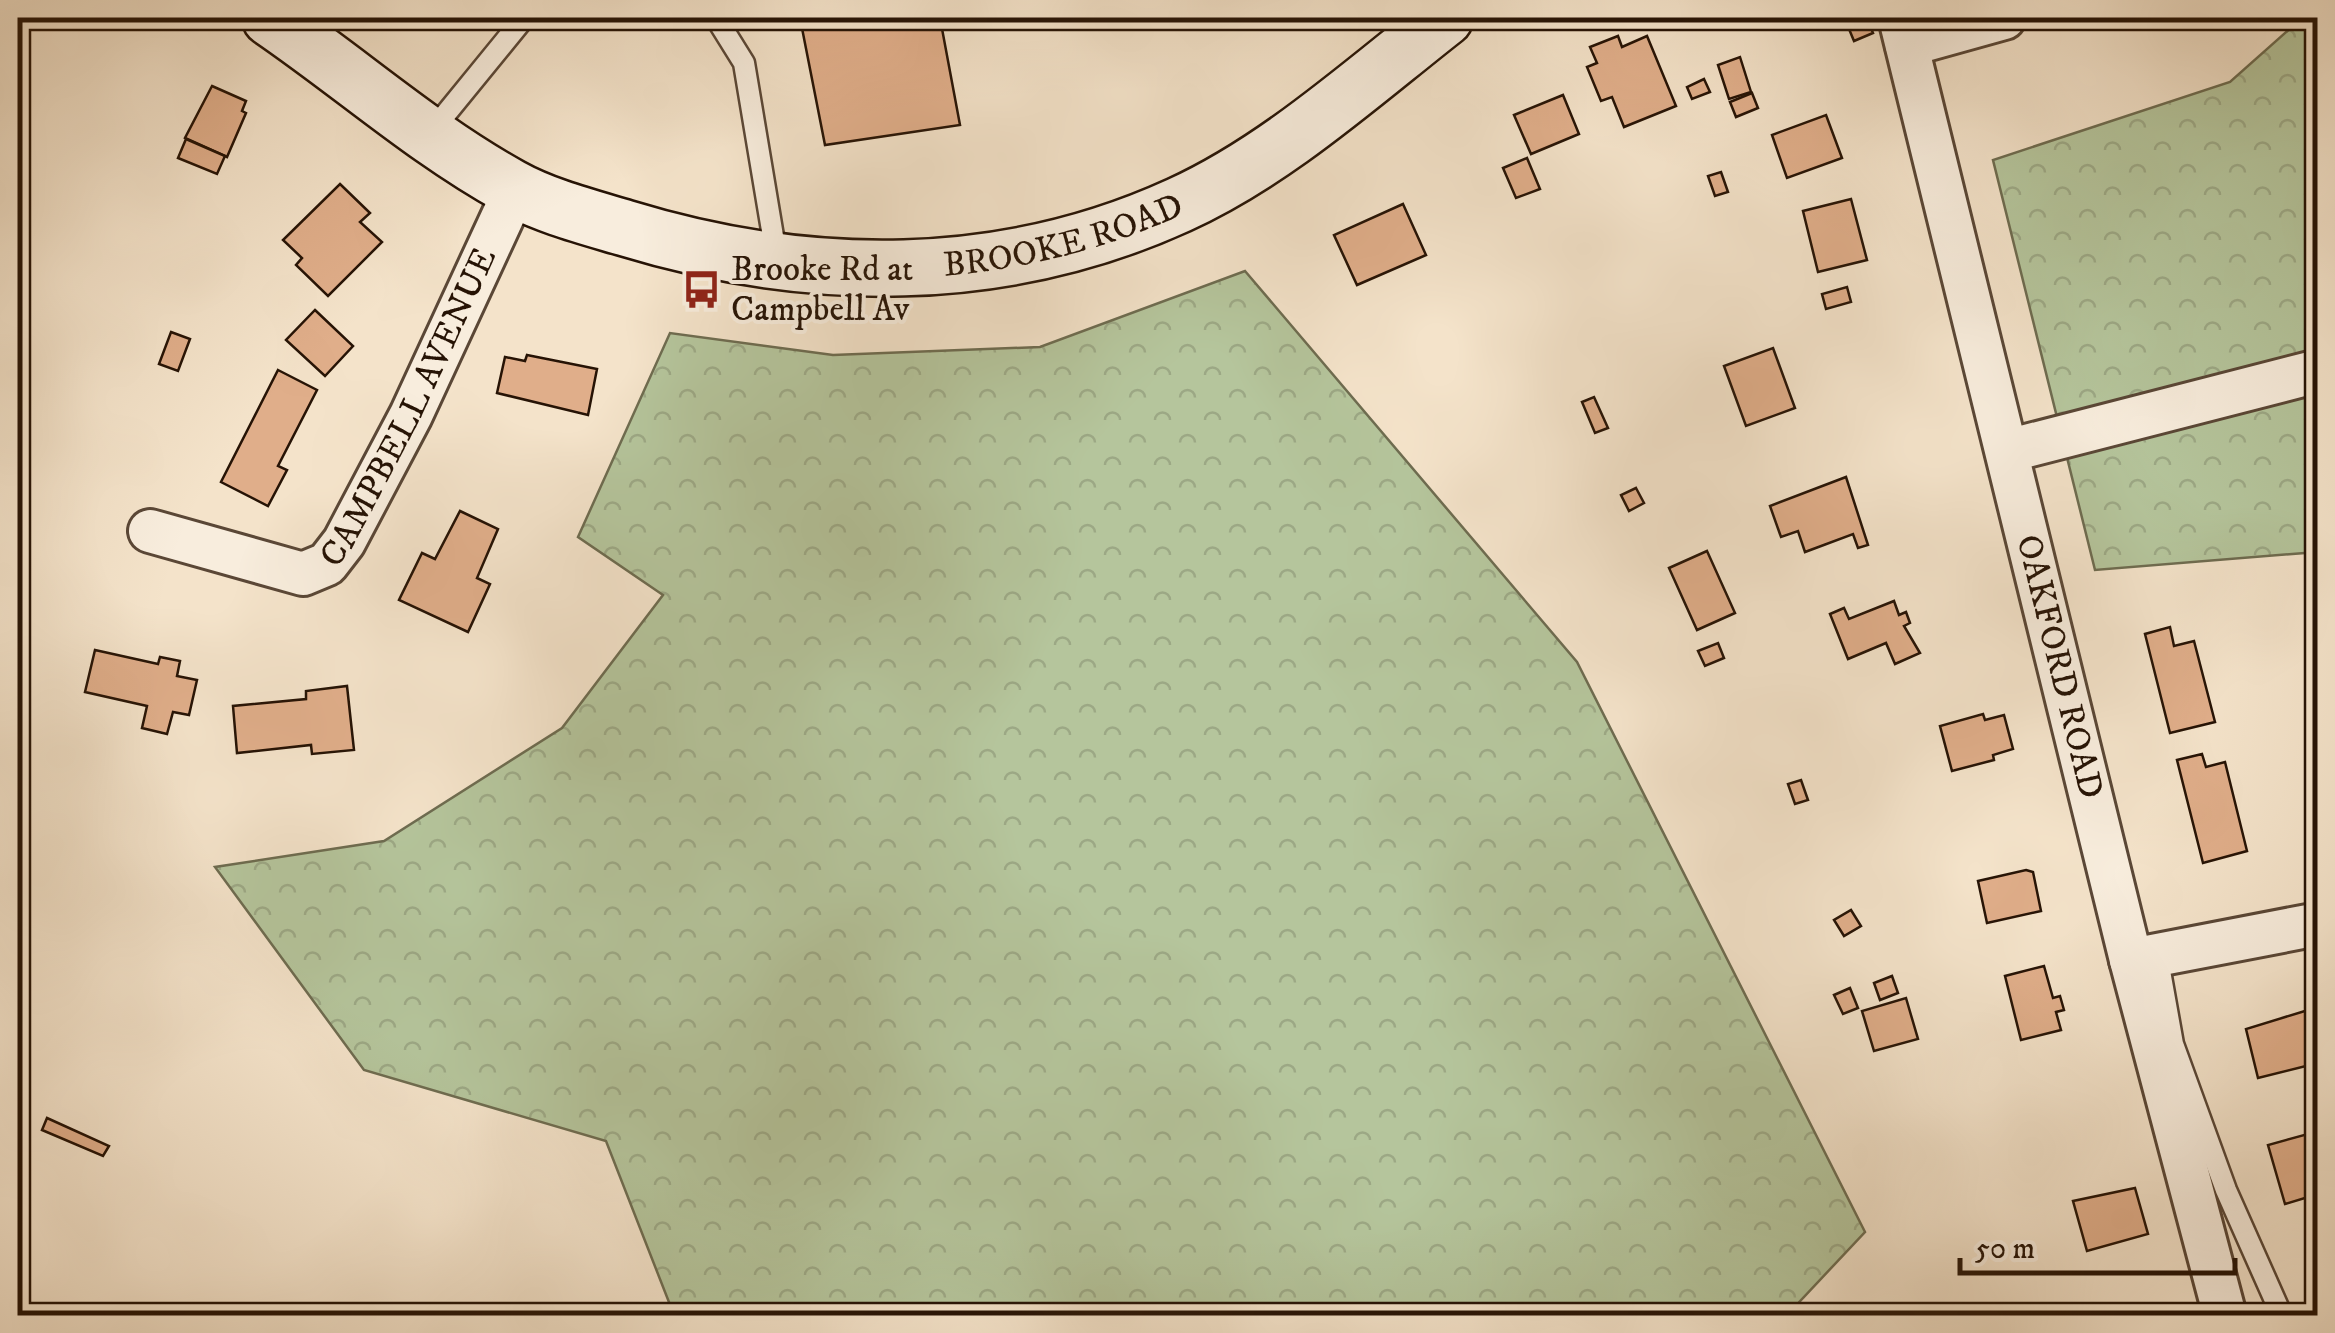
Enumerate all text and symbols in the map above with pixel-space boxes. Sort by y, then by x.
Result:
street label: BROOKE ROAD [941,184,1190,288]
street label: CAMPBELL AVENUE [310,241,507,576]
place label: Brooke Rd at Campbell Av [731,248,913,332]
bus stop icon: Brooke Rd at Campbell Av [680,269,722,311]
street label: OAKFORD ROAD [2006,530,2113,803]
scale bar [1960,1213,2235,1275]
text: 50 m [1975,1231,2035,1268]

